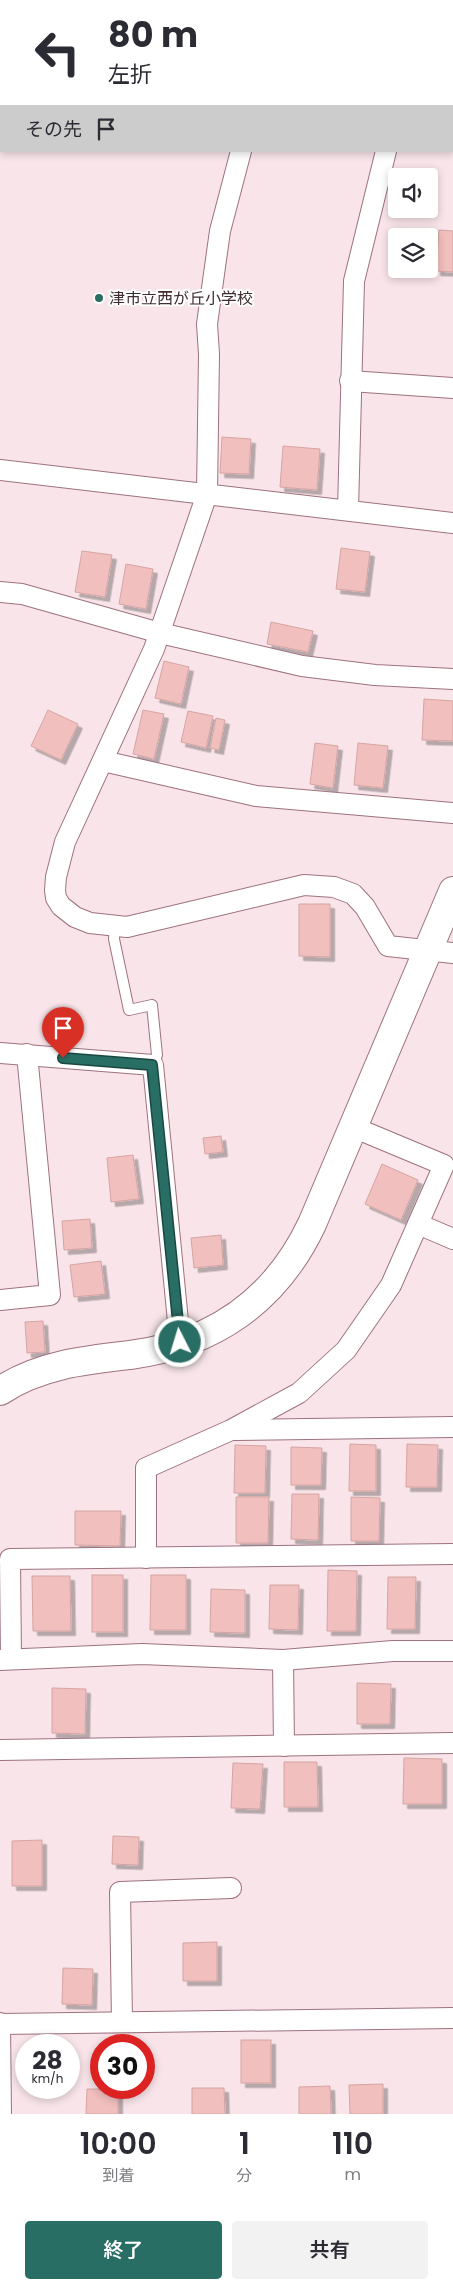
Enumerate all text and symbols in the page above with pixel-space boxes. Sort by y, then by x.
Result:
text: 80 m [108,10,198,59]
icon: left [25,20,90,85]
text: 左折 [108,59,152,90]
icon: arrive [92,115,120,143]
text: その先 [25,116,82,143]
map controls [388,168,438,278]
button: sound [388,168,438,218]
button: layers [388,228,438,278]
place label: 津市立西が丘小学校 [109,287,253,310]
marker: 津市立西が丘小学校 [93,292,105,304]
pin [42,1007,84,1058]
icon: arrive [49,1014,77,1042]
position arrow [153,1315,205,1367]
speed limit sign: 30 [90,2034,155,2099]
text: 28 [32,2043,63,2078]
text: km/h [32,2070,63,2087]
text: 10:00 [80,2122,157,2165]
text: 1 [239,2122,250,2165]
text: 110 [332,2122,373,2165]
text: m [344,2163,361,2186]
text: 到着 [102,2164,134,2187]
text: 分 [236,2164,252,2187]
button: 終了 [25,2221,222,2279]
button: 共有 [232,2221,428,2279]

